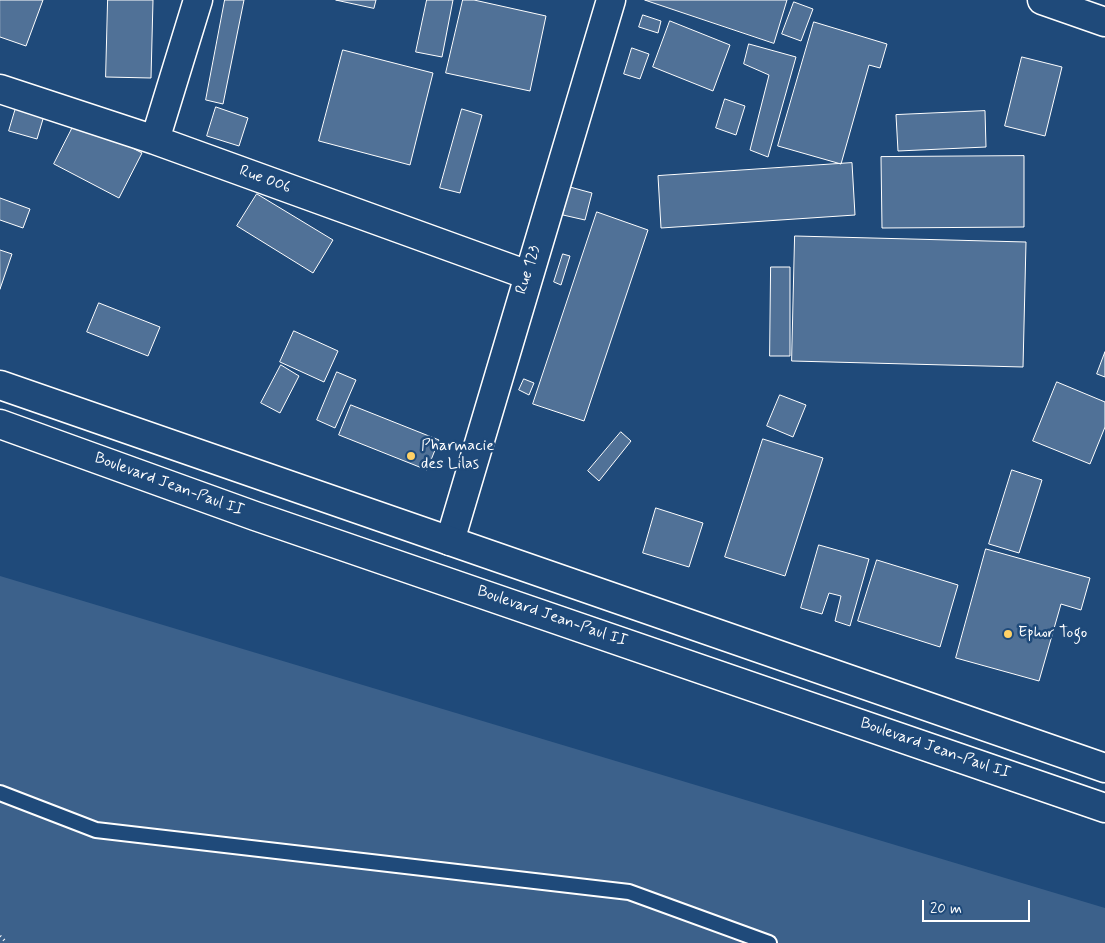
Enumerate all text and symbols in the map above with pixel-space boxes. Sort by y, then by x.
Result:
street label: Rue 006 [236,162,294,198]
street label: Rue 123 [512,243,546,297]
place label: Pharmacie des Lilas [421,437,494,475]
street label: Boulevard Jean-Paul II [92,449,246,521]
marker: Pharmacie des Lilas [405,450,417,462]
street label: Boulevard Jean-Paul II [474,582,630,652]
place label: Ephor Togo [1018,624,1087,644]
marker: Ephor Togo [1002,628,1014,640]
street label: Boulevard Jean-Paul II [857,714,1013,784]
scale bar [925,890,1032,922]
text: 20 m [930,899,962,919]

